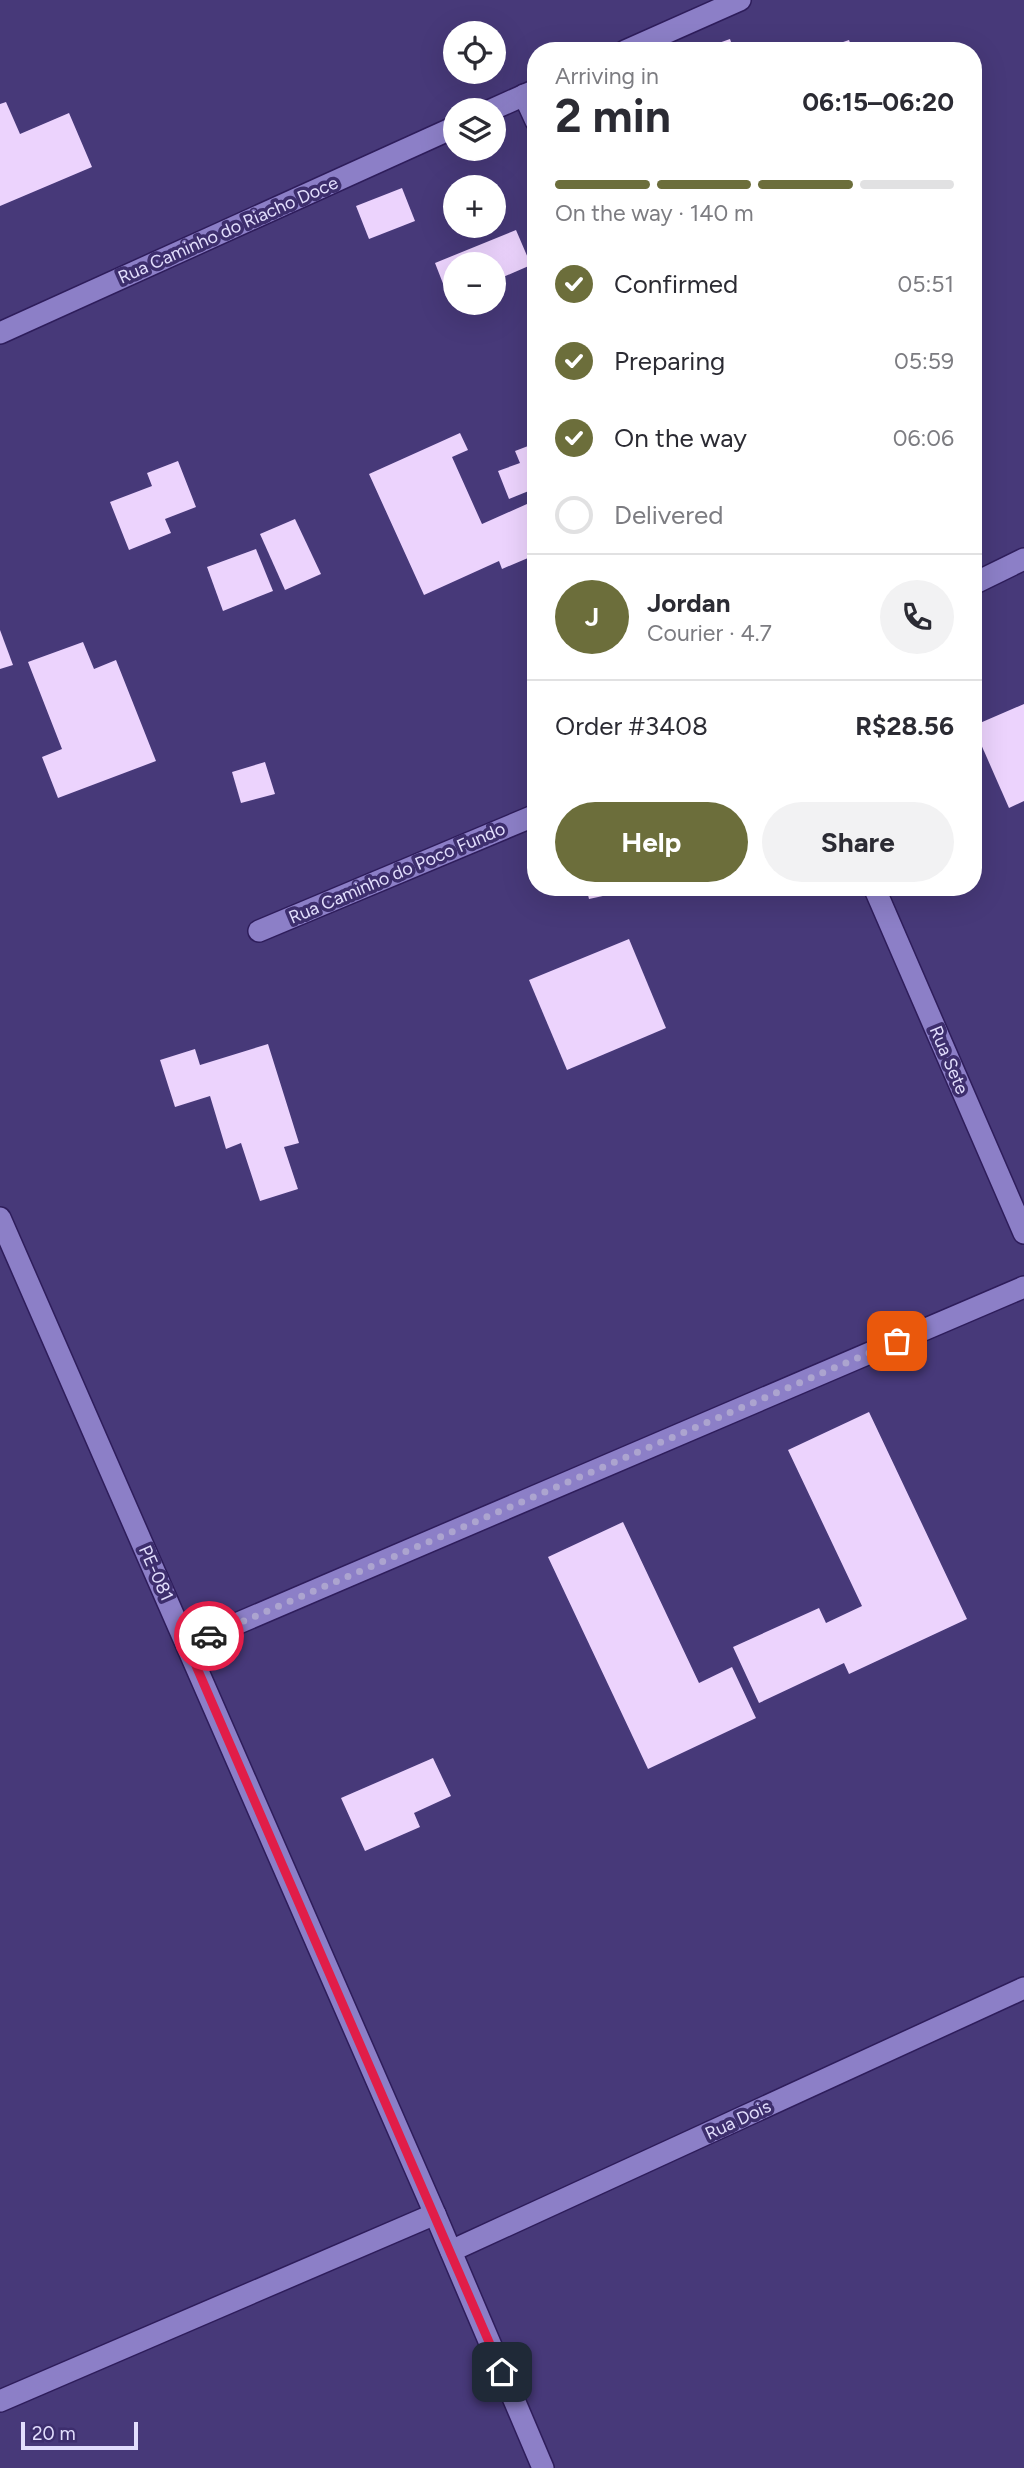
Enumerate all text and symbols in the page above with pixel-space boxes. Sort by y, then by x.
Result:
map controls [443,21,506,315]
button: locate [443,21,506,84]
text: Arriving in [555,62,659,90]
text: 06:15–06:20 [802,86,954,118]
text: 2 min [555,88,671,144]
button: layers [443,98,506,161]
street label: Rua Caminho do Riacho Doce [114,171,342,289]
button: + [443,175,506,238]
text: On the way · 140 m [555,199,754,227]
button: − [443,252,506,315]
icon: check [555,265,593,303]
text: Confirmed [614,268,738,300]
text: 05:51 [897,270,954,298]
icon: check [555,342,593,380]
text: Preparing [614,345,725,377]
text: 05:59 [894,347,954,375]
icon: check [555,419,593,457]
text: On the way [614,422,747,454]
text: 06:06 [893,424,954,452]
text: Delivered [614,499,723,531]
button: phone [880,580,954,654]
text: Jordan [647,587,730,619]
text: J [585,601,599,633]
text: Courier · 4.7 [647,619,772,647]
text: Order #3408 [555,710,708,742]
text: R$28.56 [855,710,954,742]
button: Help [555,802,748,882]
button: Share [762,802,954,882]
street label: Rua Caminho do Poco Fundo [285,817,509,929]
street label: Rua Sete [925,1022,973,1098]
pin [867,1311,927,1371]
icon: bag [878,1322,916,1360]
street label: PE-081 [134,1542,178,1604]
courier [174,1601,244,1671]
icon: car [190,1617,228,1655]
street label: Rua Dois [701,2095,775,2145]
pin [472,2342,532,2402]
icon: home [483,2353,521,2391]
scale bar [21,2419,138,2451]
text: 20 m [32,2422,76,2445]

